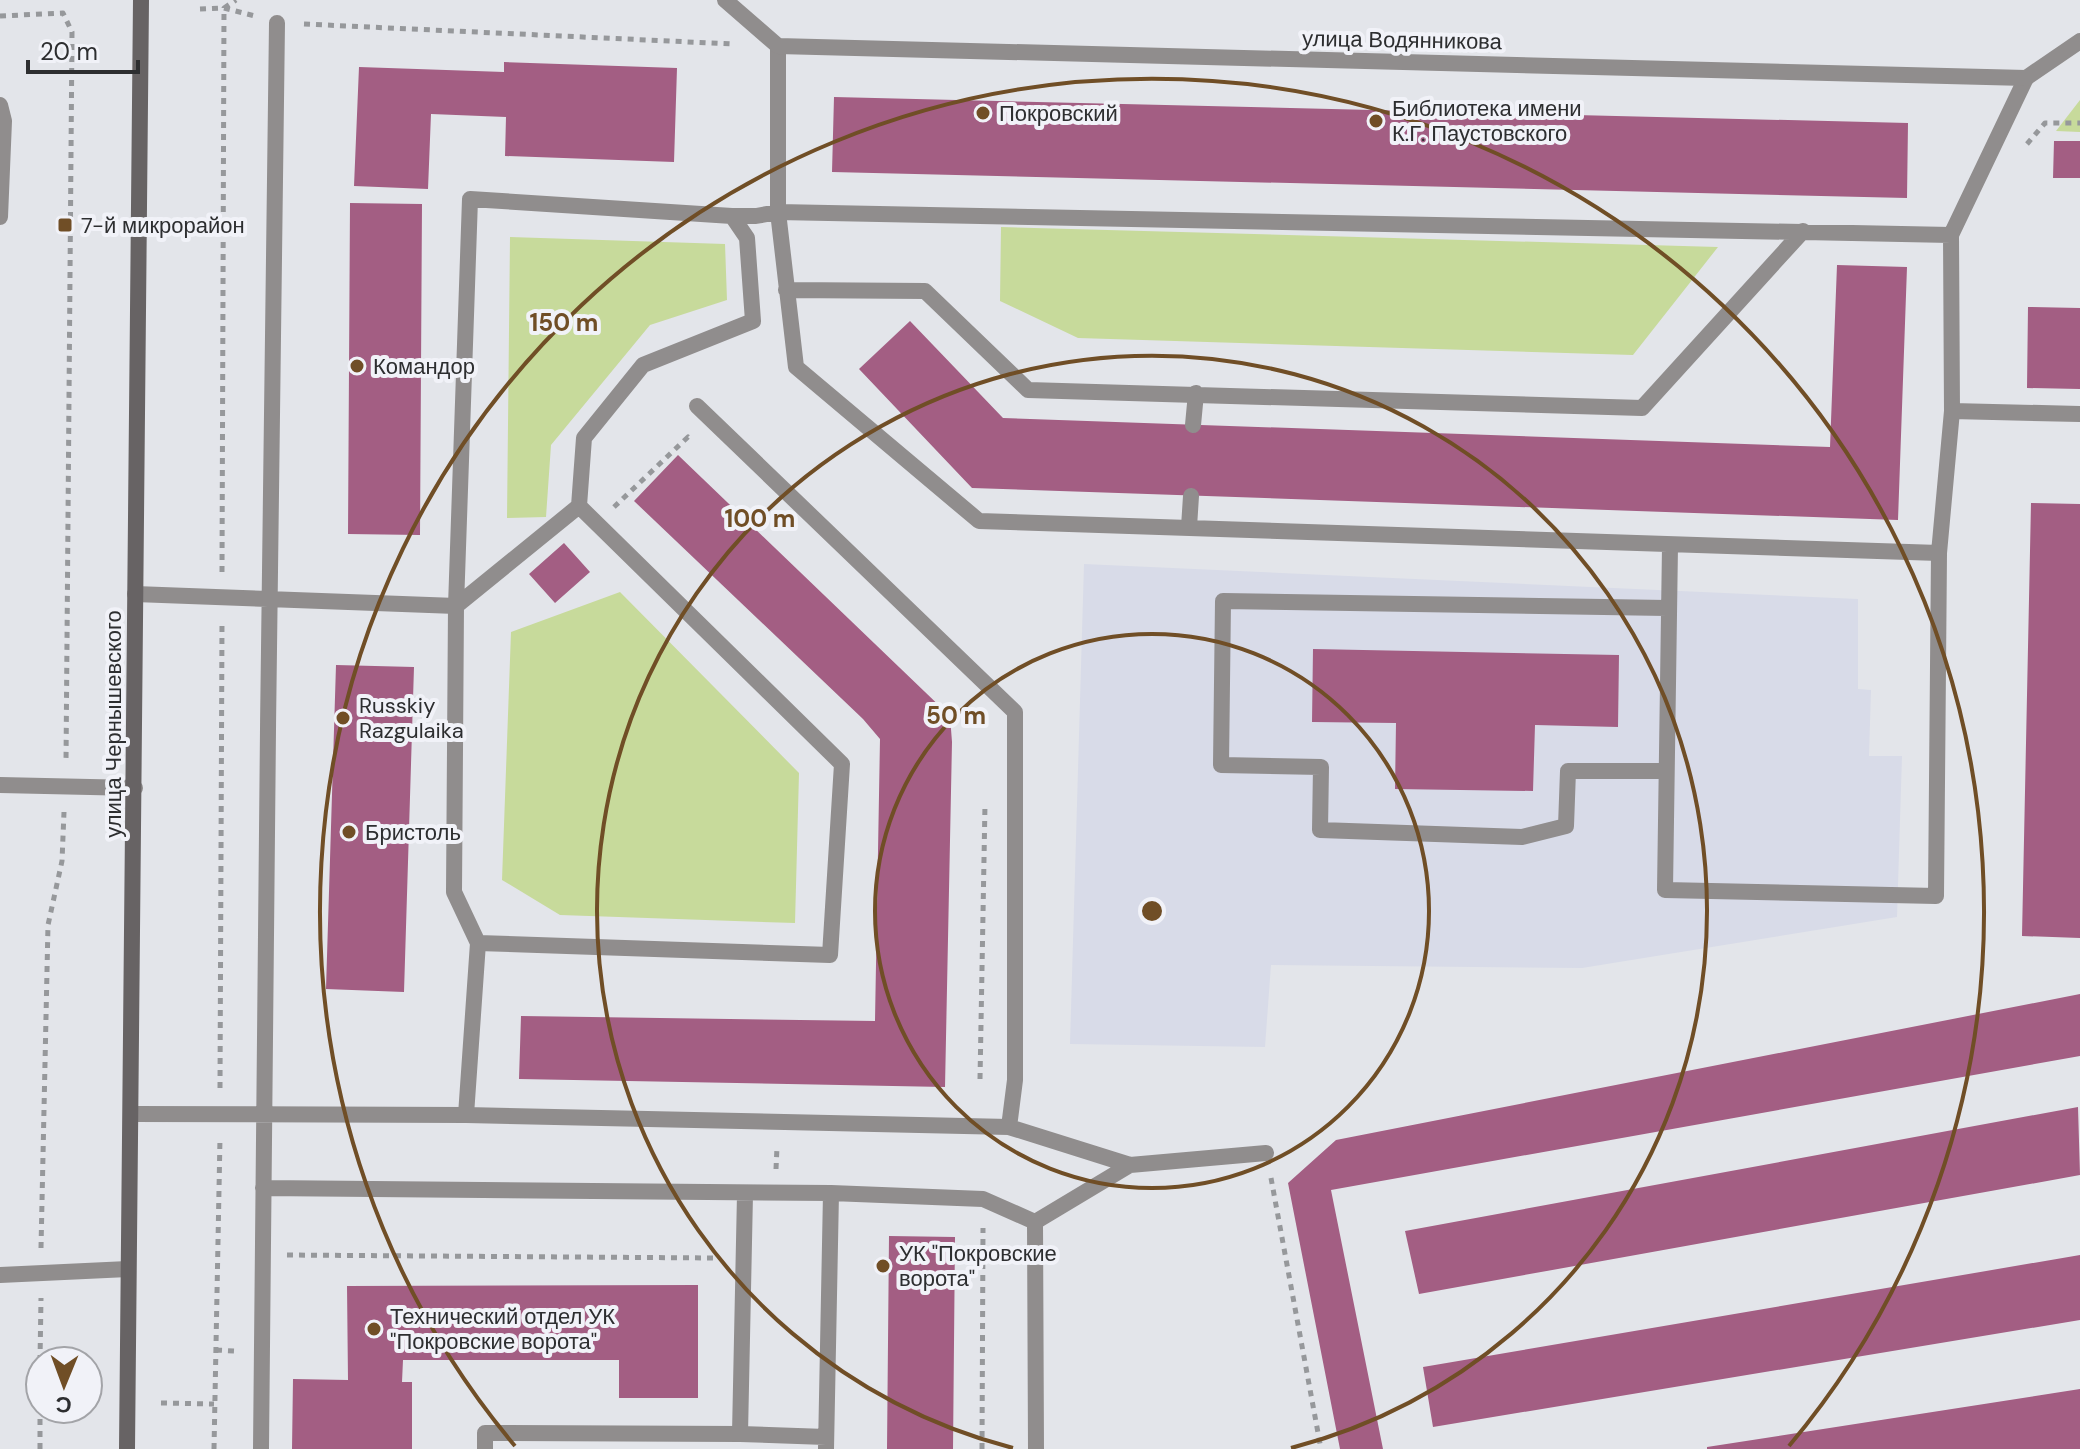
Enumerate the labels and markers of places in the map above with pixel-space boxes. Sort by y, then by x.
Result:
place label: Библиотека имени К.Г. Паустовского [1392,94,1582,148]
place label: Покровский [999,99,1118,128]
marker: Покровский [974,104,992,122]
marker: Библиотека имени К.Г. Паустовского [1367,112,1385,130]
place label: 7-й микрорайон [81,211,245,240]
marker: 7-й микрорайон [56,216,74,234]
place label: Командор [373,352,475,381]
marker: Командор [348,357,366,375]
place label: Russkiy Razgulaika [359,691,464,745]
marker: Russkiy Razgulaika [334,709,352,727]
place label: Бристоль [365,818,461,847]
marker: Бристоль [340,823,358,841]
centre of rings [1138,897,1166,925]
place label: УК "Покровские ворота" [899,1239,1057,1293]
marker: УК "Покровские ворота" [874,1257,892,1275]
place label: Технический отдел УК "Покровские ворота" [390,1302,615,1356]
marker: Технический отдел УК "Покровские ворота" [365,1320,383,1338]

